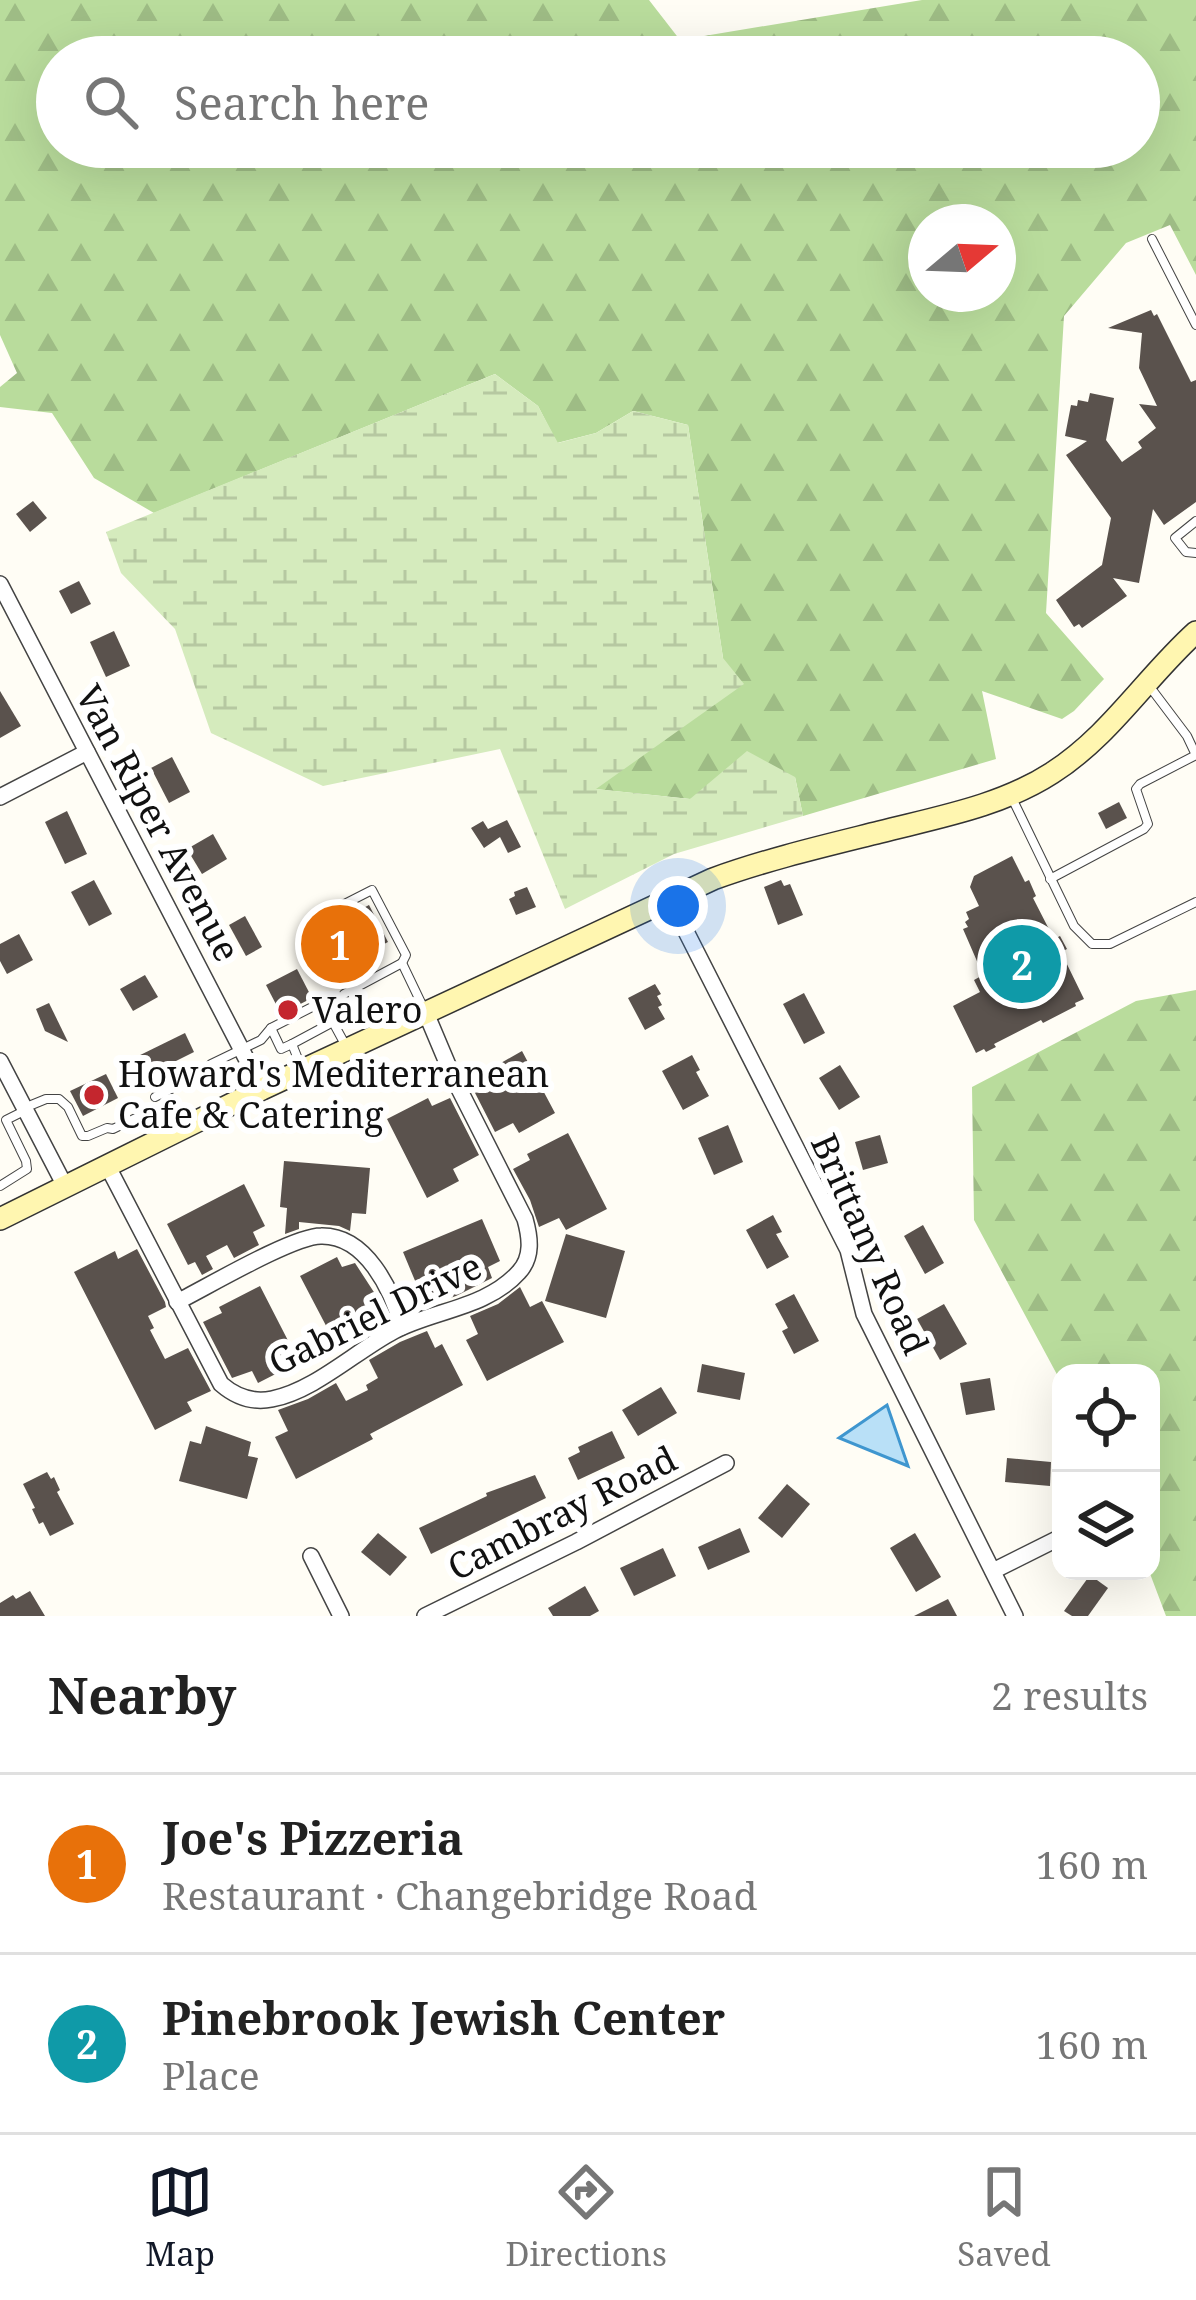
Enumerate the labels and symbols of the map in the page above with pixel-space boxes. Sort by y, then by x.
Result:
north arrow [908,204,1016,312]
street label: Van Riper Avenue [65,676,252,970]
your location [648,876,708,936]
pin: 1 [301,899,379,989]
pin: 2 [983,919,1061,1009]
place label: Valero [312,985,423,1034]
marker: Valero [275,997,301,1023]
place label: Howard's Mediterranean Cafe & Catering [118,1049,549,1139]
marker: Howard's Mediterranean Cafe & Catering [81,1082,107,1108]
street label: Brittany Road [800,1126,941,1362]
street label: Gabriel Drive [260,1241,489,1386]
street label: Cambray Road [439,1434,685,1591]

